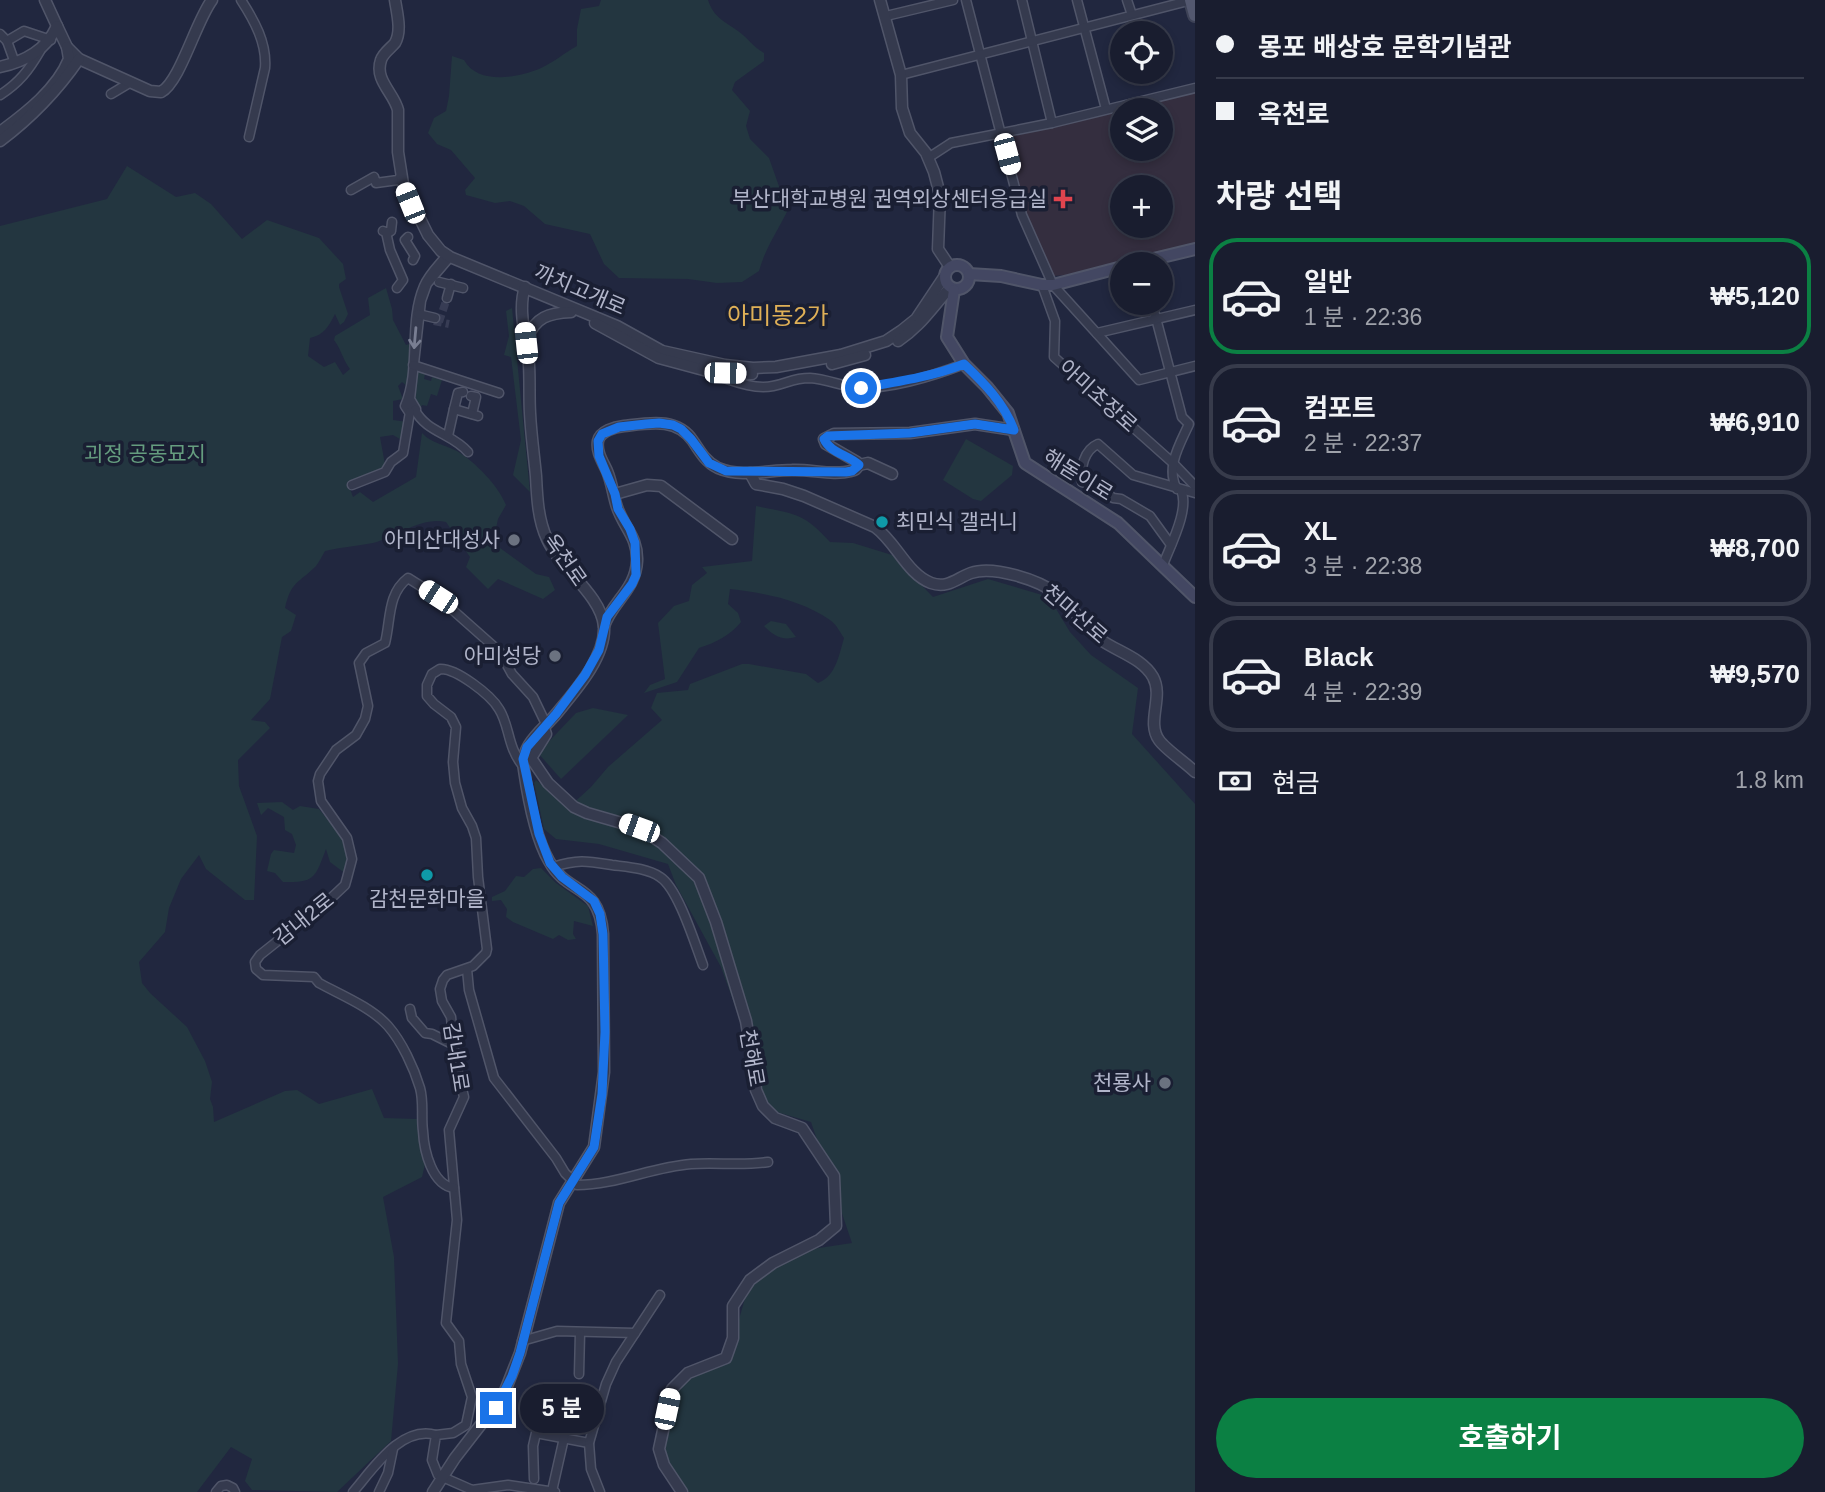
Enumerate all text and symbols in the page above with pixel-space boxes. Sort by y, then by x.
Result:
map controls [1110,21,1173,315]
button: locate [1110,21,1173,84]
text: 몽포 배상호 문학기념관 [1258,32,1512,62]
button: layers [1110,98,1173,161]
text: 옥천로 [1258,99,1330,129]
car [992,131,1023,177]
button: + [1110,175,1173,238]
text: 차량 선택 [1216,178,1343,214]
car [393,180,428,226]
place label: 부산대학교병원 권역외상센터응급실 [732,187,1047,210]
marker: 부산대학교병원 권역외상센터응급실 [1053,189,1073,209]
button: − [1110,252,1173,315]
street label: 까치고개로 [531,260,629,319]
icon: car [1220,265,1283,328]
text: 일반 [1304,267,1352,297]
text: ₩5,120 [1710,281,1800,311]
district label: 아미동2가 [727,302,829,329]
text: 1 분 · 22:36 [1304,304,1422,330]
car [514,321,539,365]
one-way arrow [408,327,421,349]
street label: 아미초장로 [1055,355,1142,436]
car [704,362,747,384]
route start [845,372,877,404]
icon: car [1220,391,1283,454]
text: 컴포트 [1304,393,1376,423]
text: ₩6,910 [1710,407,1800,437]
text: 2 분 · 22:37 [1304,430,1422,456]
park label: 괴정 공동묘지 [84,442,206,465]
street label: 해돋이로 [1039,444,1117,505]
place label: 최민식 갤러니 [896,510,1018,533]
marker: 최민식 갤러니 [874,514,890,530]
text: XL [1304,516,1337,546]
icon: car [1220,517,1283,580]
place label: 아미산대성사 [384,528,500,551]
street label: 옥천로 [539,529,591,590]
marker: 아미산대성사 [506,532,522,548]
text: ₩8,700 [1710,533,1800,563]
text: 3 분 · 22:38 [1304,553,1422,579]
car [415,577,462,617]
street label: 천마산로 [1039,580,1112,648]
text: Black [1304,642,1373,672]
icon: car [1220,643,1283,706]
place label: 아미성당 [464,644,541,667]
marker: 아미성당 [547,648,563,664]
text: ₩9,570 [1710,659,1800,689]
text: 4 분 · 22:39 [1304,679,1422,705]
icon: cash [1216,762,1254,800]
text: 1.8 km [1735,767,1804,793]
text: 현금 [1272,768,1320,798]
car [616,811,663,845]
marker: 감천문화마을 [419,867,435,883]
place label: 감천문화마을 [369,887,485,910]
street label: 감내2로 [269,888,338,949]
street label: 감내1로 [440,1021,473,1093]
street label: 천해로 [736,1027,769,1088]
place label: 천룡사 [1093,1071,1151,1094]
marker: 천룡사 [1157,1075,1173,1091]
callout: 5 분 [520,1384,604,1432]
car [653,1386,682,1432]
route end [480,1392,512,1424]
text: 5 분 [542,1395,582,1421]
button: 호출하기 [1216,1398,1804,1478]

